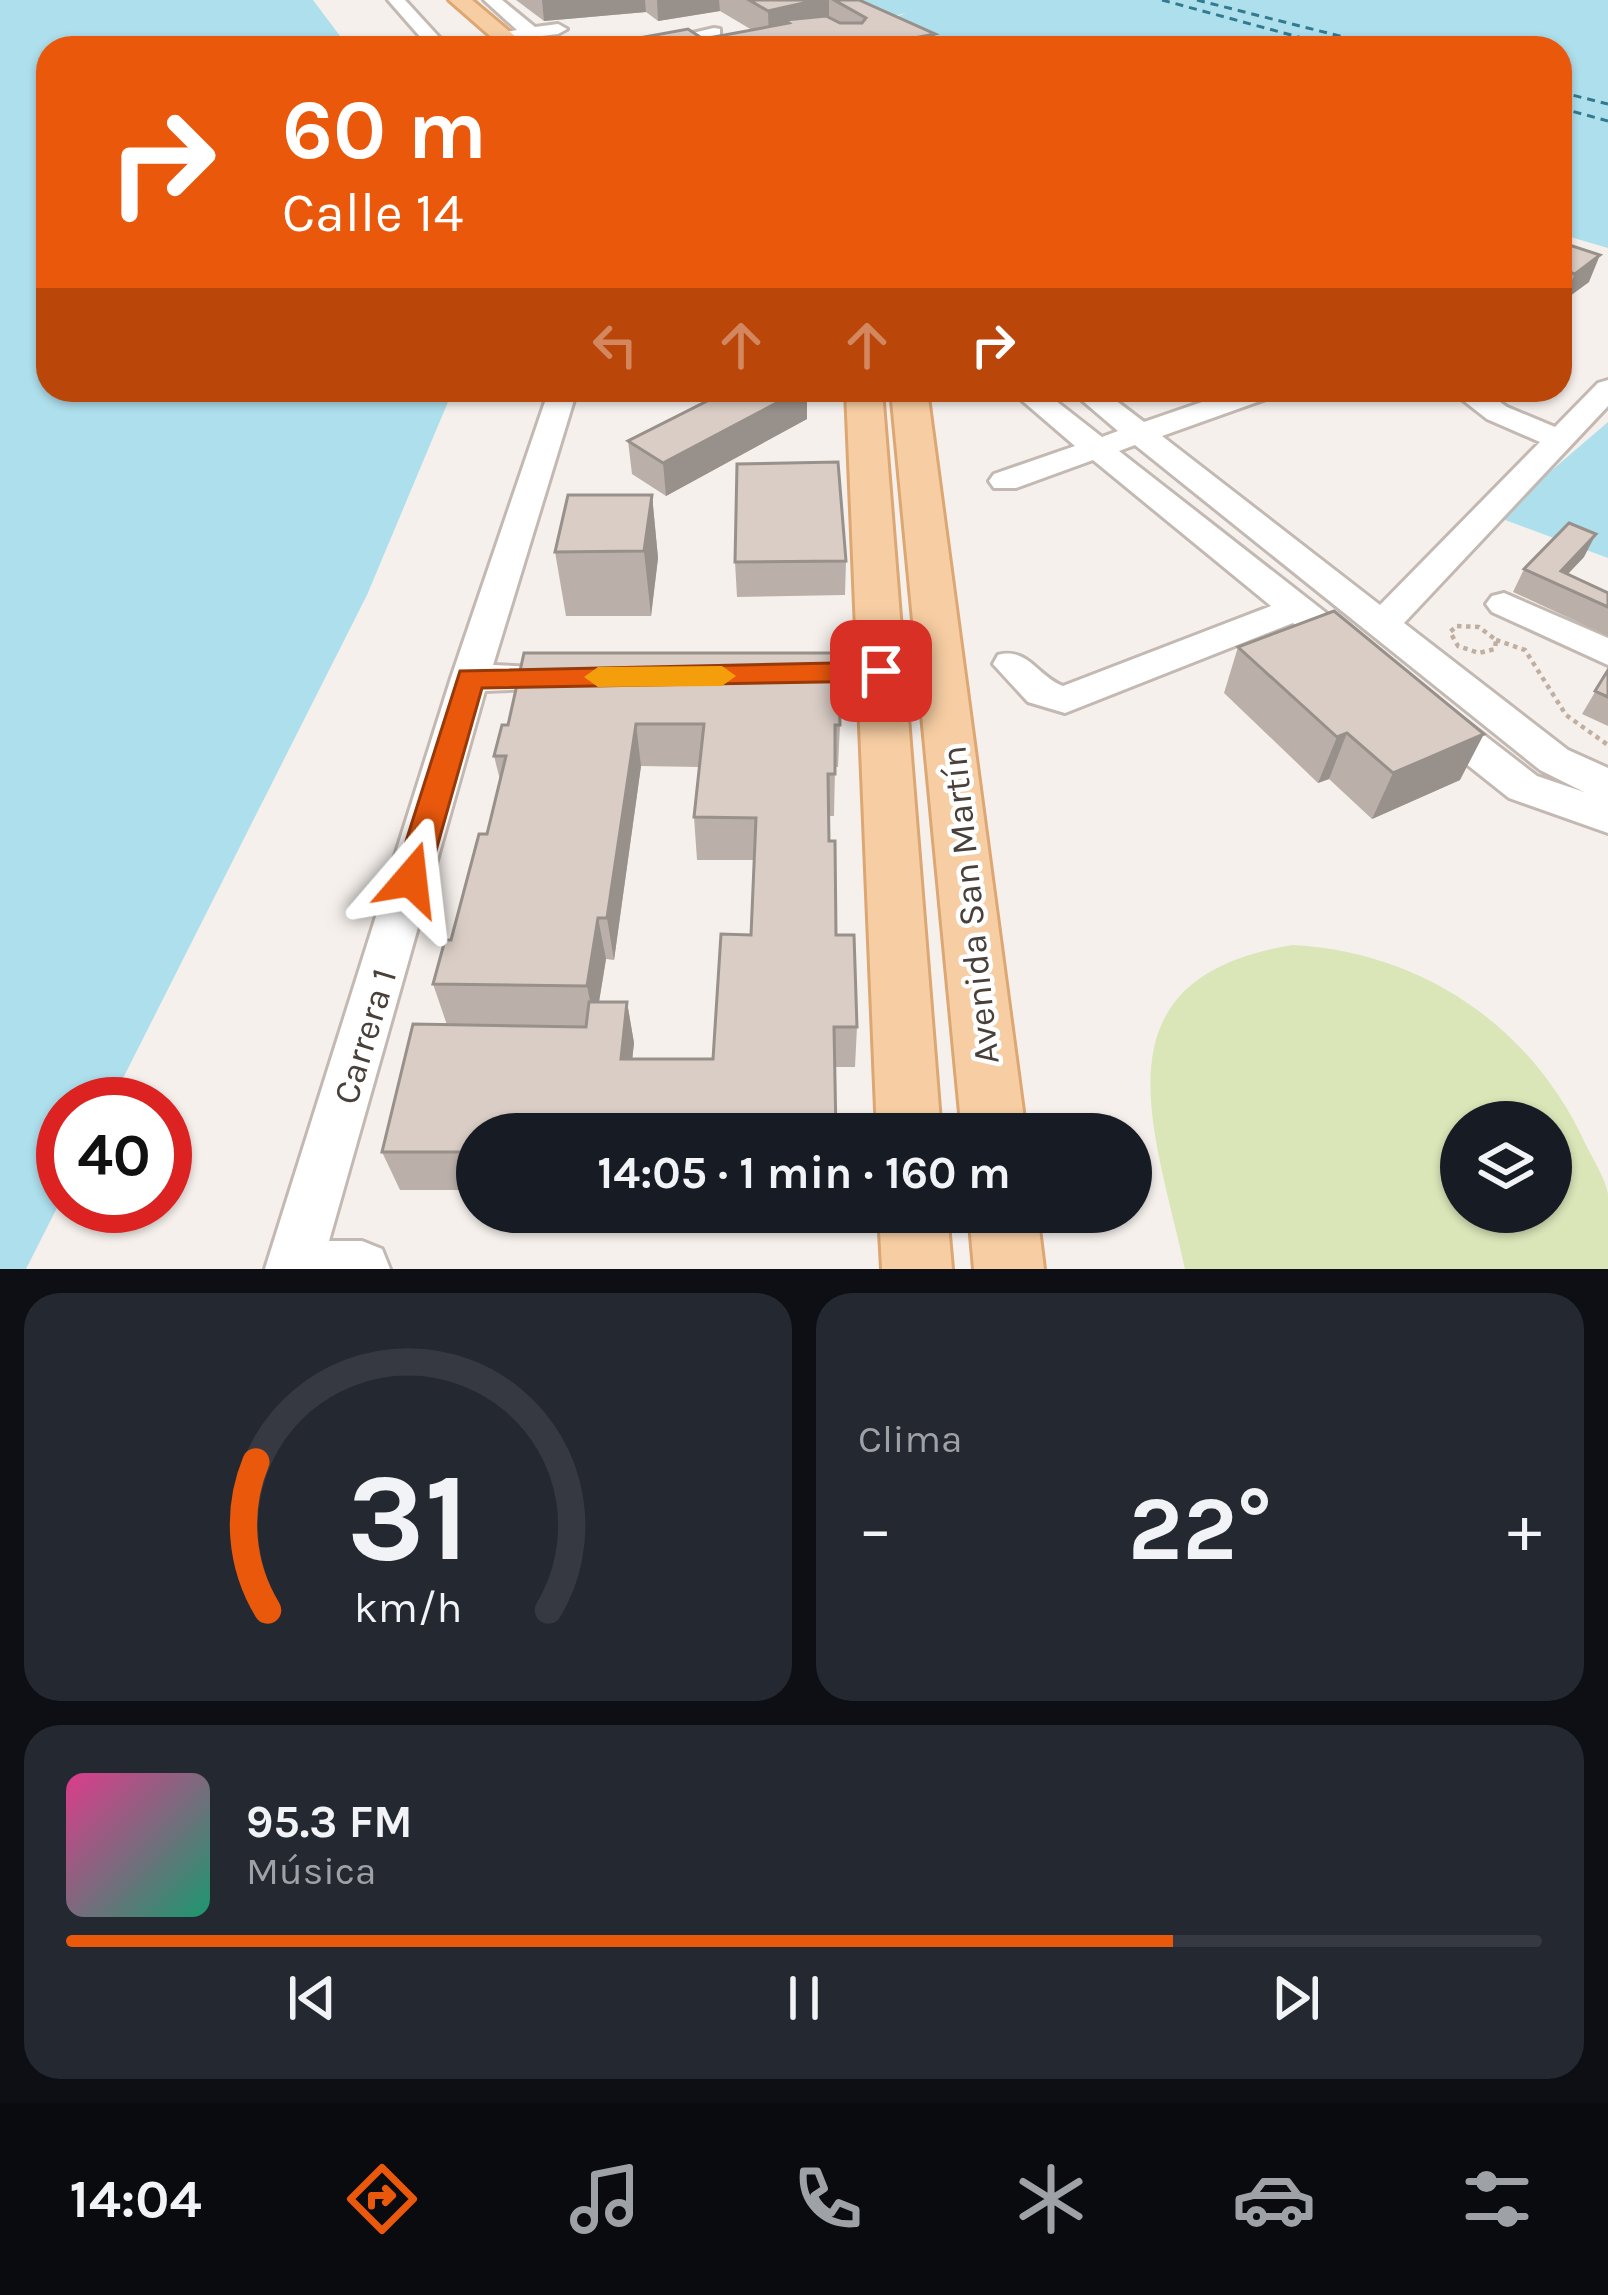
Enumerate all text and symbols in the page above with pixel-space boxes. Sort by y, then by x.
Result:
text: 60 m [282,81,487,179]
icon: right [84,84,240,240]
text: Calle 14 [282,181,464,245]
icon: left [582,312,648,378]
icon: ahead [708,312,774,378]
icon: ahead [834,312,900,378]
icon: right [960,312,1026,378]
pin [830,620,932,722]
icon: arrive [848,638,914,704]
street label: Avenida San Martín [932,744,1008,1066]
position arrow [348,816,474,942]
street label: Carrera 1 [324,963,405,1109]
speed limit sign: 40 [36,1077,192,1233]
map controls [1440,1101,1572,1233]
button: layers [1440,1101,1572,1233]
text: 14:05 · 1 min · 160 m [597,1147,1011,1199]
text: Clima [858,1416,962,1462]
text: 31 [347,1445,469,1590]
text: 22° [1128,1476,1272,1582]
text: − [858,1490,893,1568]
text: + [1507,1490,1542,1568]
text: km/h [354,1583,462,1633]
text: 95.3 FM [246,1796,413,1848]
text: Música [246,1848,376,1894]
icon: previous [279,1965,345,2031]
icon: pause [771,1965,837,2031]
icon: next [1263,1965,1329,2031]
icon: directions [340,2157,424,2241]
icon: music [563,2157,647,2241]
icon: phone [786,2157,870,2241]
icon: climate [1009,2157,1093,2241]
icon: car [1232,2157,1316,2241]
icon: filters [1455,2157,1539,2241]
text: 14:04 [69,2167,202,2231]

